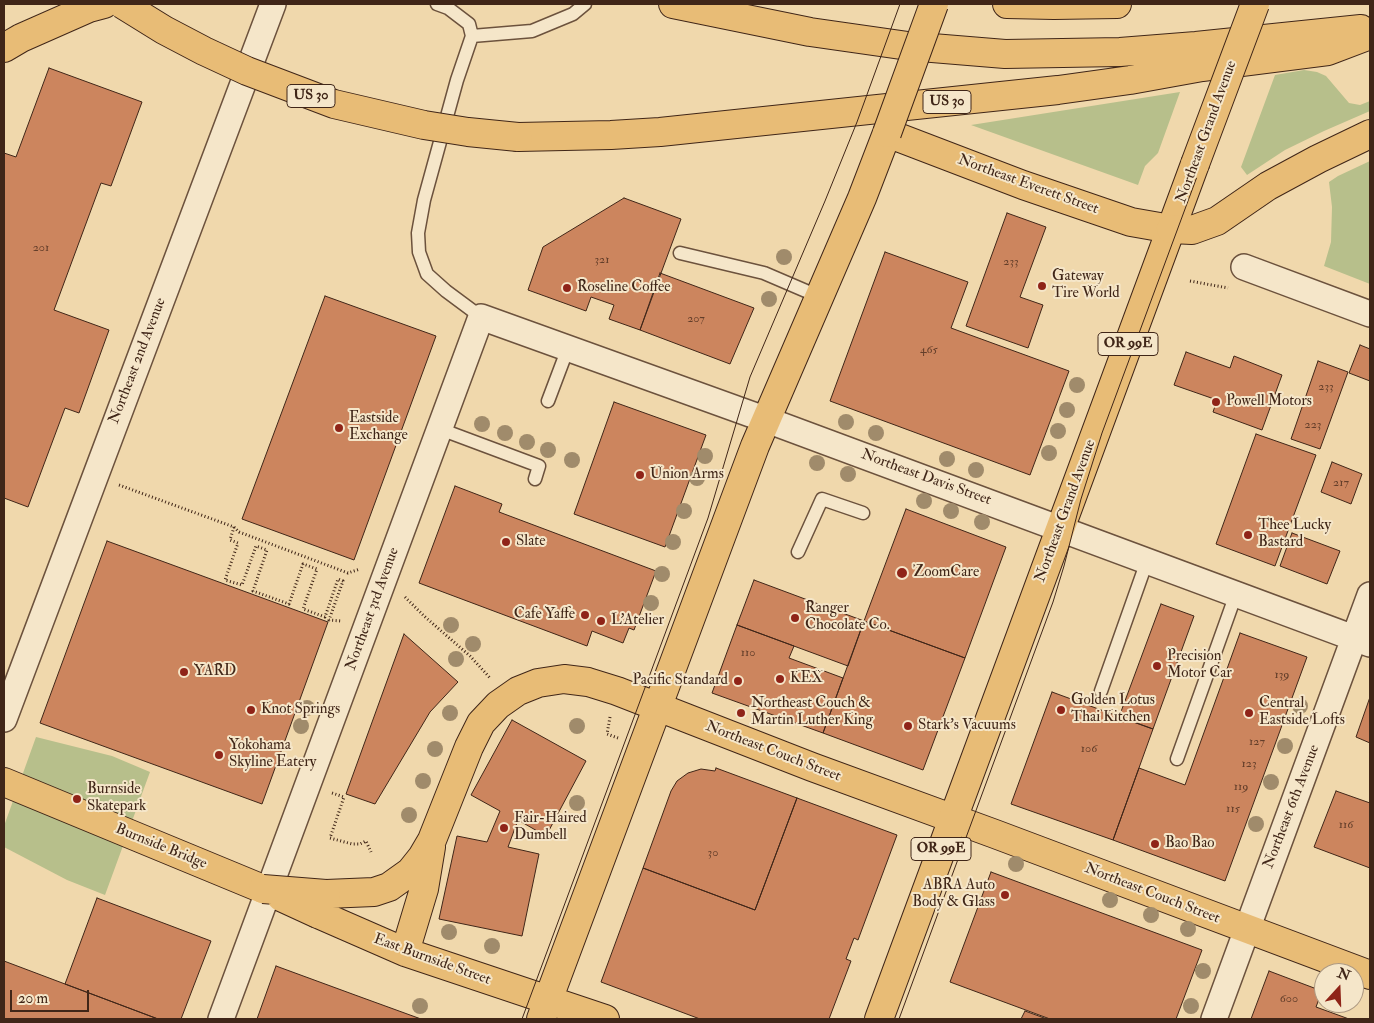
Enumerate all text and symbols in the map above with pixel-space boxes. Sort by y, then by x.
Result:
street label: Northeast Grand Avenue [1173,58,1241,206]
road number: US 30 [287,84,335,108]
road number: US 30 [923,90,971,114]
street label: Northeast Everett Street [955,151,1101,219]
house number: 201 [33,241,49,255]
house number: 321 [595,253,609,267]
house number: 233 [1003,255,1019,269]
place label: Gateway Tire World [1052,268,1120,303]
place label: Roseline Coffee [577,279,671,297]
marker: Gateway Tire World [1036,280,1048,292]
marker: Roseline Coffee [561,282,573,294]
street label: Northeast 2nd Avenue [106,295,170,427]
house number: 207 [687,312,705,326]
road number: OR 99E [1098,332,1158,356]
house number: 465 [920,343,938,357]
house number: 233 [1318,380,1334,394]
place label: Powell Motors [1226,393,1312,411]
marker: Powell Motors [1210,396,1222,408]
place label: Eastside Exchange [349,410,408,445]
house number: 223 [1305,418,1321,432]
marker: Eastside Exchange [333,422,345,434]
street label: Northeast Grand Avenue [1032,437,1100,585]
street label: Northeast Davis Street [858,446,994,510]
place label: Union Arms [650,466,724,484]
marker: Union Arms [634,469,646,481]
house number: 217 [1333,476,1349,490]
place label: Thee Lucky Bastard [1258,517,1331,552]
marker: Thee Lucky Bastard [1242,529,1254,541]
place label: Slate [516,533,545,551]
marker: Slate [500,536,512,548]
street label: Northeast 3rd Avenue [342,545,404,673]
place label: ZoomCare [913,564,979,582]
marker: ZoomCare [895,566,909,580]
place label: Ranger Chocolate Co. [805,600,890,635]
place label: Cafe Yaffe [514,606,575,624]
marker: Cafe Yaffe [579,609,591,621]
place label: L'Atelier [611,612,664,630]
marker: Ranger Chocolate Co. [789,612,801,624]
marker: L'Atelier [595,615,607,627]
house number: 110 [741,646,755,660]
place label: Precision Motor Car [1167,648,1232,683]
marker: Precision Motor Car [1151,660,1163,672]
place label: YARD [194,663,236,681]
marker: YARD [178,666,190,678]
house number: 139 [1274,668,1290,682]
place label: KEX [790,670,823,688]
place label: Pacific Standard [632,672,728,690]
marker: KEX [774,673,786,685]
marker: Pacific Standard [732,675,744,687]
place label: Golden Lotus Thai Kitchen [1071,692,1155,727]
place label: Northeast Couch & Martin Luther King [751,695,873,730]
place label: Central Eastside Lofts [1259,695,1345,730]
place label: Knot Springs [261,701,340,719]
marker: Knot Springs [245,704,257,716]
marker: Golden Lotus Thai Kitchen [1055,704,1067,716]
marker: Northeast Couch & Martin Luther King [735,707,747,719]
marker: Central Eastside Lofts [1243,707,1255,719]
place label: Stark’s Vacuums [918,717,1016,735]
street label: Northeast Couch Street [703,718,843,786]
marker: Stark’s Vacuums [902,720,914,732]
house number: 127 [1249,735,1265,749]
place label: Yokohama Skyline Eatery [229,737,316,772]
house number: 106 [1081,742,1097,756]
street label: Northeast 6th Avenue [1260,743,1324,871]
marker: Yokohama Skyline Eatery [213,749,225,761]
house number: 123 [1242,757,1256,771]
house number: 119 [1234,780,1248,794]
place label: Burnside Skatepark [87,781,146,816]
marker: Burnside Skatepark [71,793,83,805]
house number: 115 [1226,802,1240,816]
place label: Fair-Haired Dumbell [514,810,587,845]
house number: 116 [1339,818,1353,832]
street label: Burnside Bridge [113,820,209,874]
marker: Fair-Haired Dumbell [498,822,510,834]
place label: Bao Bao [1165,835,1215,853]
road number: OR 99E [911,838,971,861]
marker: Bao Bao [1149,838,1161,850]
house number: 30 [708,846,718,860]
street label: Northeast Couch Street [1082,860,1222,928]
place label: ABRA Auto Body & Glass [912,877,995,912]
marker: ABRA Auto Body & Glass [999,889,1011,901]
street label: East Burnside Street [371,930,493,990]
north arrow [1314,963,1364,1013]
text: N [1335,964,1353,985]
scale bar [12,980,91,1012]
text: 20 m [18,989,48,1008]
house number: 600 [1280,992,1298,1006]

